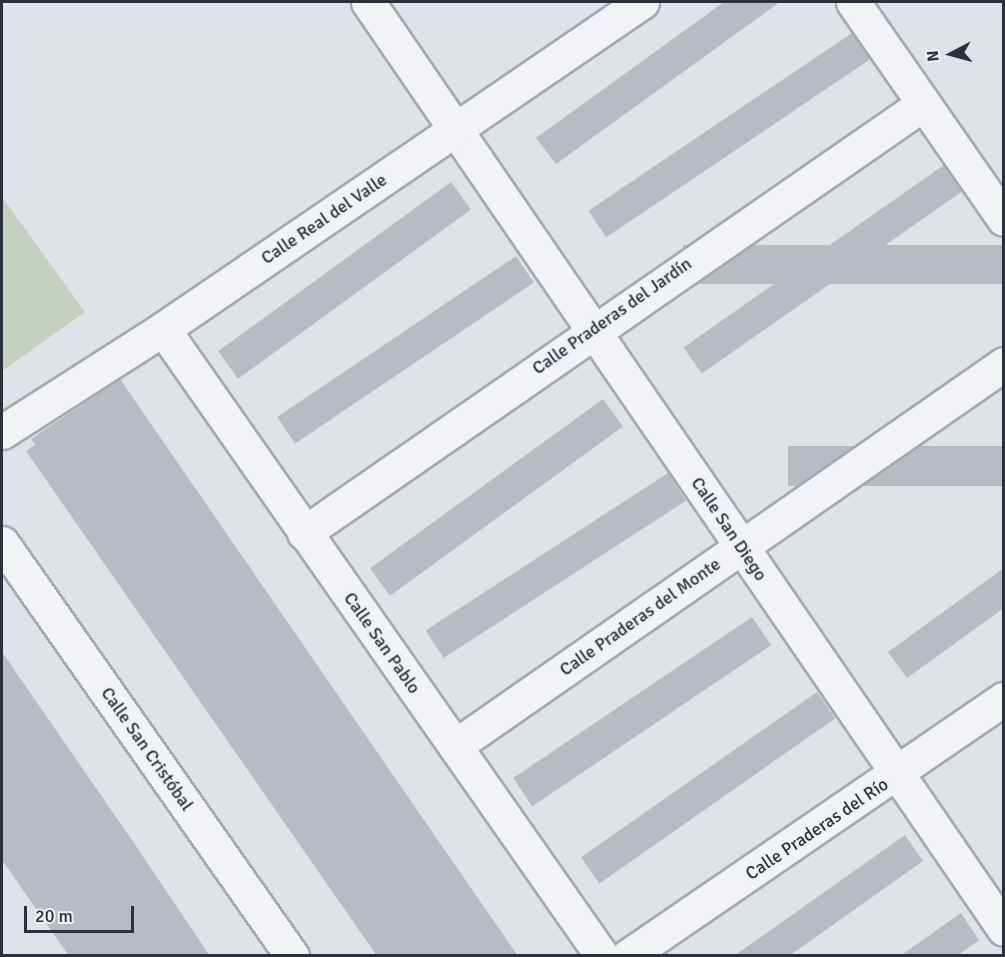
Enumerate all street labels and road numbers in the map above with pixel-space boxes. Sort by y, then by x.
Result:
street label: Calle Real del Valle [257,169,391,269]
street label: Calle Praderas del Jardín [528,253,696,379]
street label: Calle San Diego [686,473,772,585]
street label: Calle Praderas del Monte [556,553,724,681]
street label: Calle San Pablo [339,588,425,698]
street label: Calle San Cristóbal [96,683,198,815]
street label: Calle Praderas del Río [742,773,892,885]

